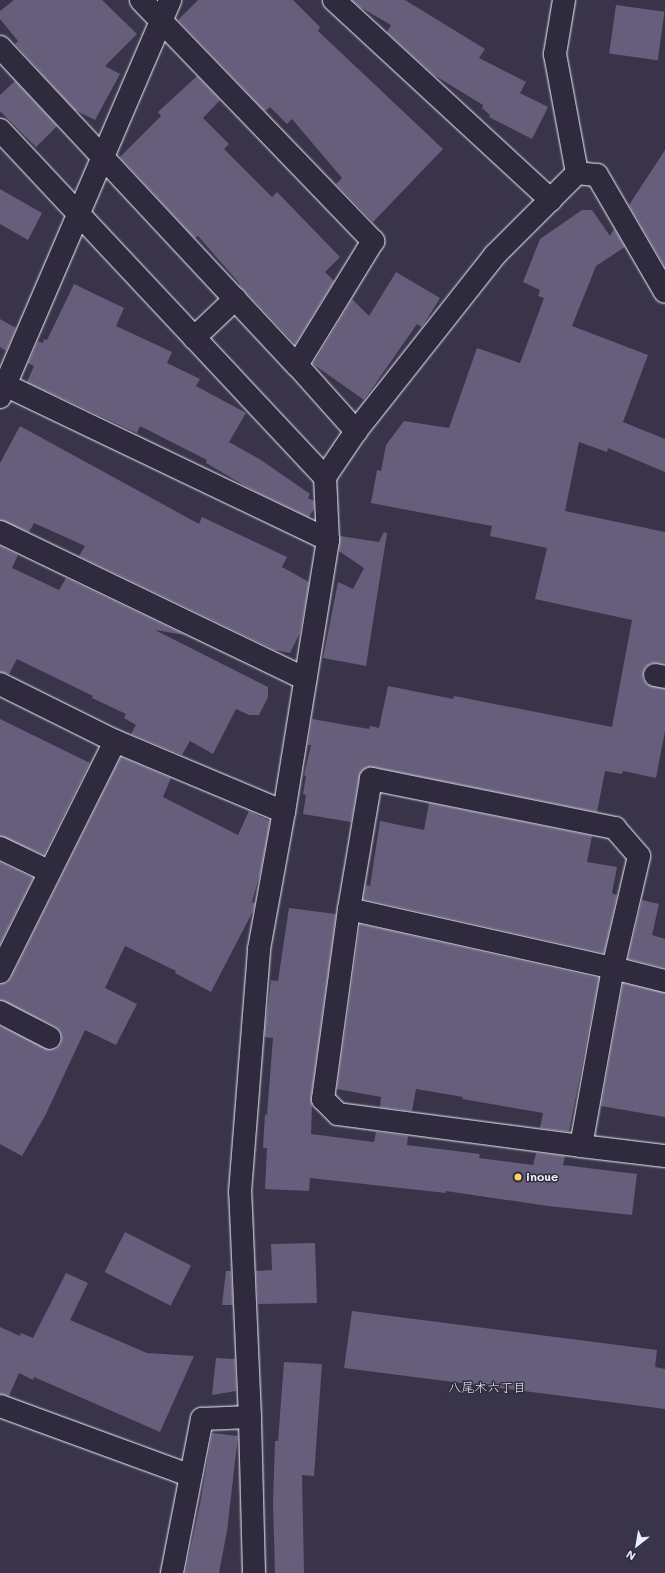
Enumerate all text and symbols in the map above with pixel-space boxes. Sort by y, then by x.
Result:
place label: inoue [526,1170,558,1184]
marker: inoue [513,1172,523,1182]
district label: 八尾木六丁目 [448,1379,526,1395]
north arrow [617,1525,657,1565]
text: N [623,1547,638,1564]

